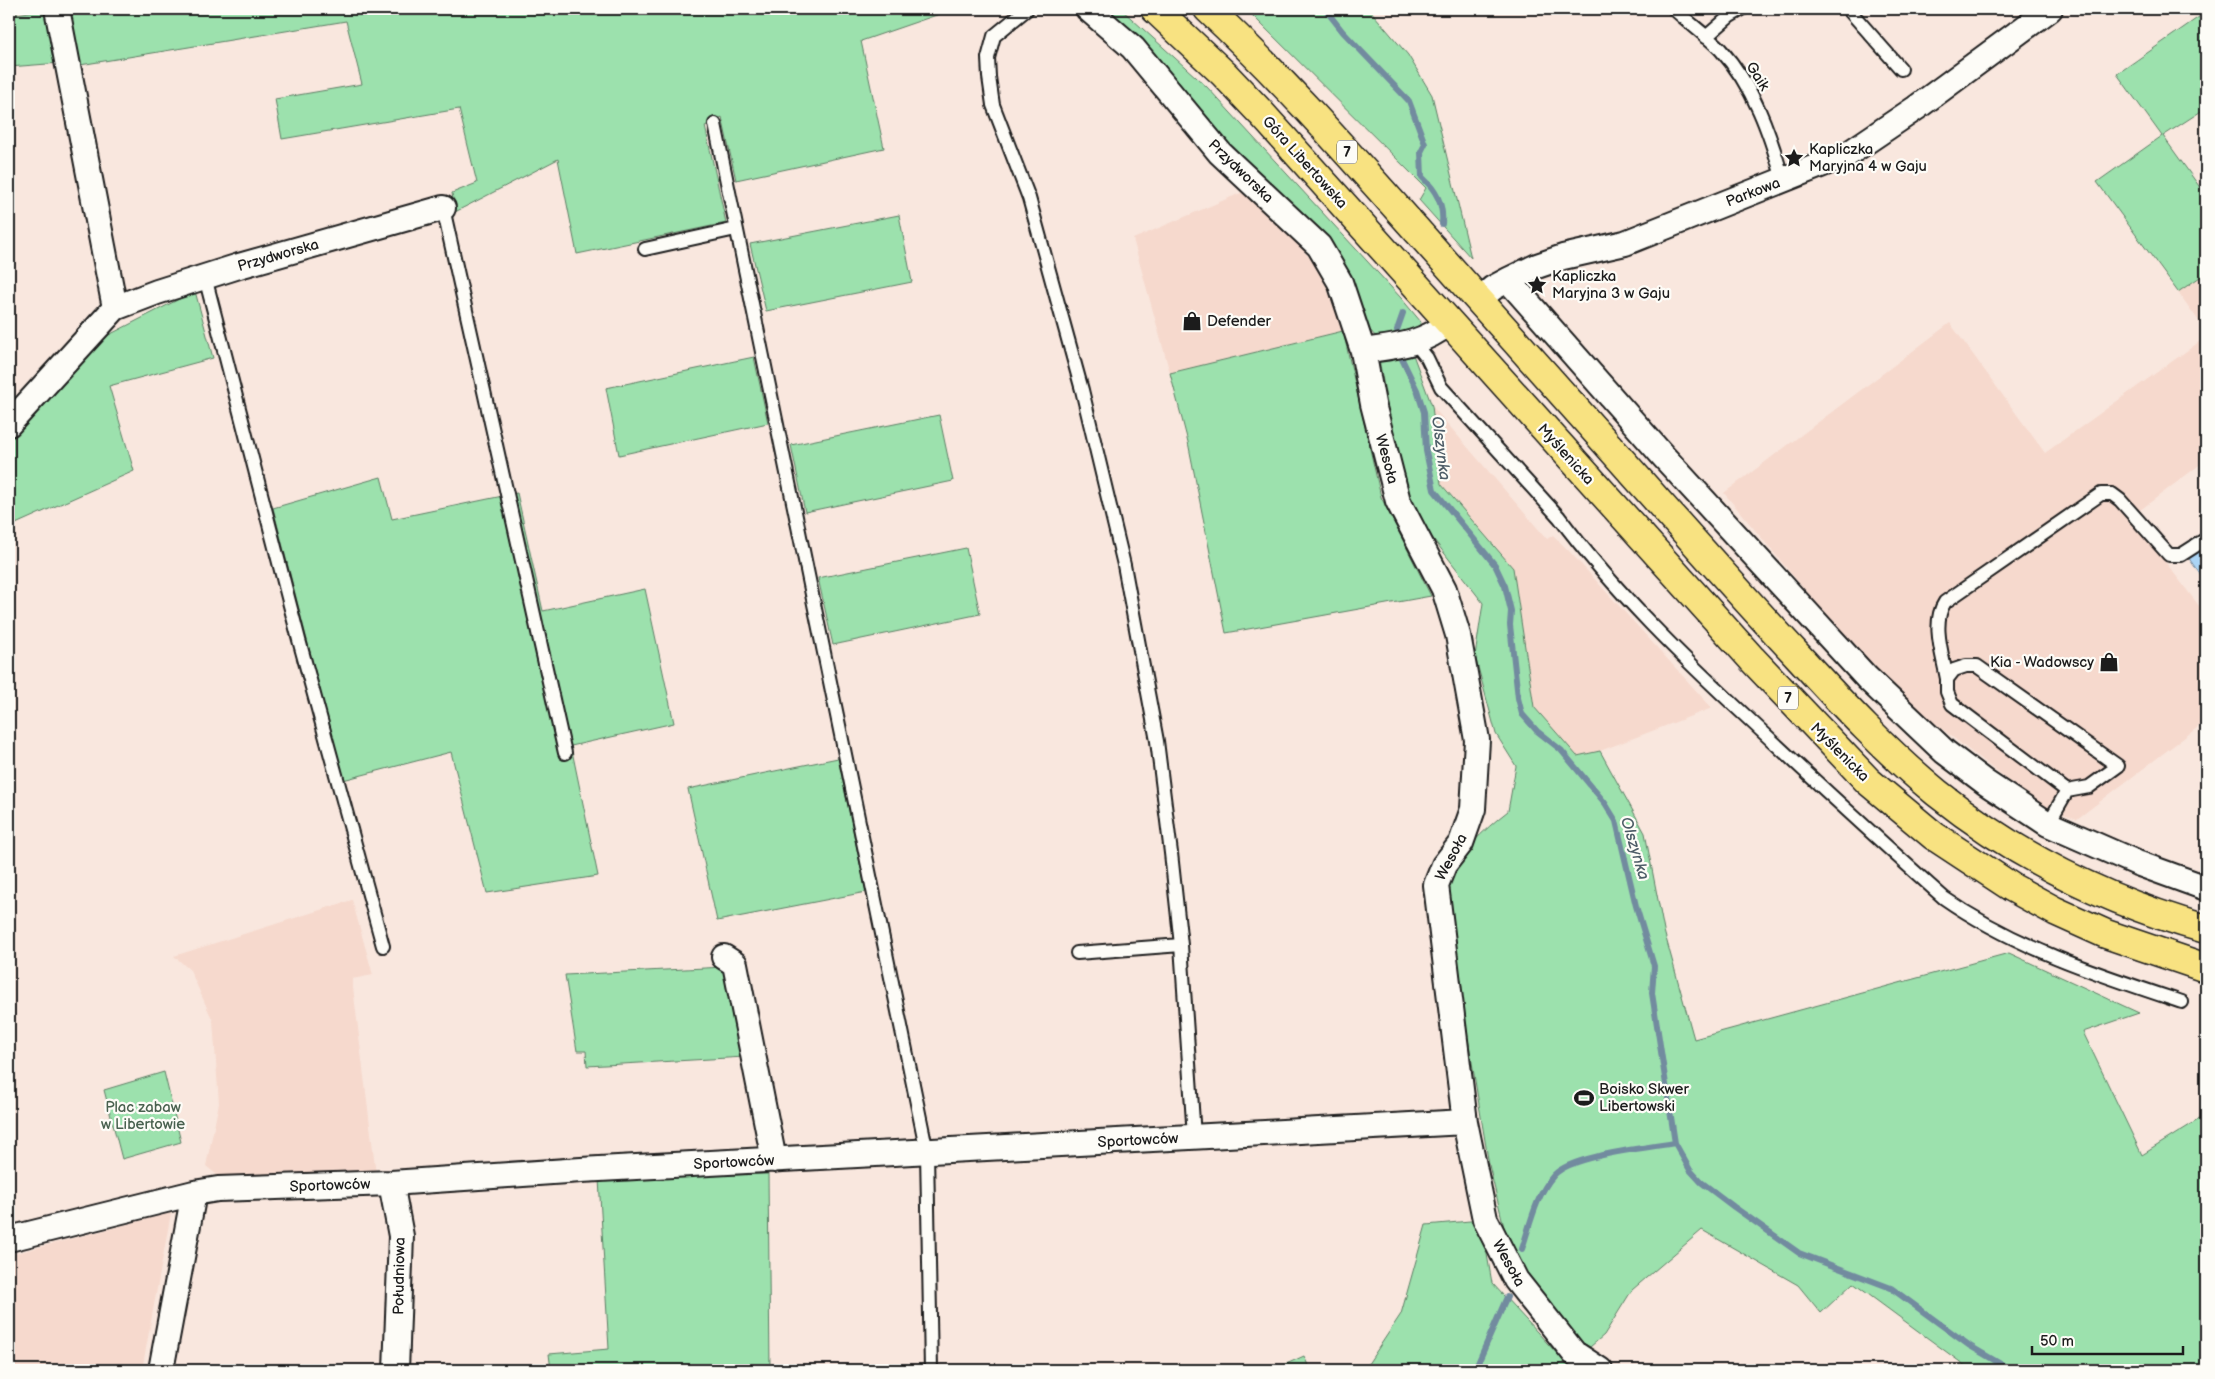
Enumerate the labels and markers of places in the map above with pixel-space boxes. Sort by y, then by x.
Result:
place label: Kapliczka Maryjna 4 w Gaju [1809,140,1927,176]
place icon: Kapliczka Maryjna 4 w Gaju [1783,147,1805,169]
place label: Kapliczka Maryjna 3 w Gaju [1552,267,1670,303]
place icon: Kapliczka Maryjna 3 w Gaju [1526,274,1548,296]
shop icon: Defender [1181,310,1203,332]
place label: Defender [1207,312,1272,331]
shop icon: Kia - Wadowscy [2098,651,2120,673]
place label: Kia - Wadowscy [1990,653,2094,672]
place label: Boisko Skwer Libertowski [1599,1080,1689,1116]
sports icon: Boisko Skwer Libertowski [1573,1087,1595,1109]

